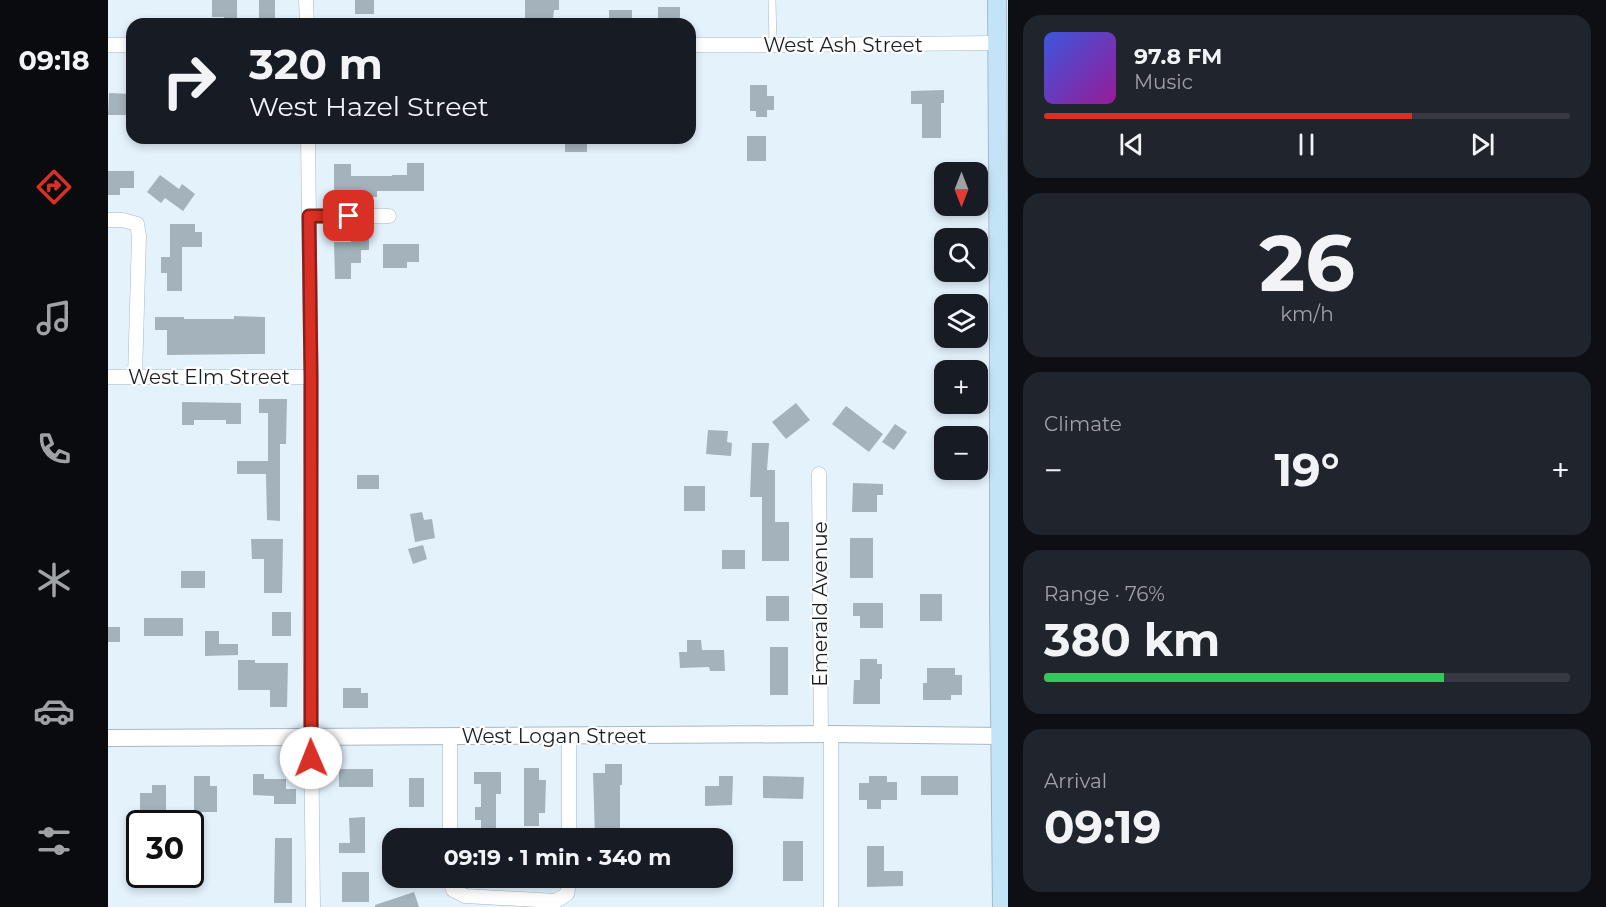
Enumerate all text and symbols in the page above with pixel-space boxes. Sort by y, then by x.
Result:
street label: West Ash Street [763,33,923,57]
text: 320 m [249,38,383,90]
icon: right [150,42,228,120]
text: 97.8 FM [1134,43,1222,70]
text: 09:18 [18,44,90,77]
text: Music [1134,70,1193,94]
text: West Hazel Street [249,90,489,123]
icon: previous [1115,128,1148,161]
icon: pause [1290,128,1323,161]
icon: next [1466,128,1499,161]
north arrow [934,162,988,216]
map controls [934,162,988,480]
icon: directions [33,166,75,208]
pin [323,190,374,241]
icon: arrive [332,199,365,232]
text: 26 [1259,215,1355,311]
button: search [934,228,988,282]
button: layers [934,294,988,348]
icon: music [33,297,75,339]
text: km/h [1280,302,1334,326]
button: + [934,360,988,414]
street label: West Elm Street [128,365,290,389]
text: Climate [1044,412,1122,436]
button: − [934,426,988,480]
icon: phone [33,428,75,470]
text: 19° [1274,442,1340,497]
text: − [1044,450,1063,490]
text: + [1551,450,1570,490]
street label: Emerald Avenue [808,521,832,687]
icon: climate [33,559,75,601]
text: Range · 76% [1044,582,1165,606]
text: 380 km [1044,612,1220,667]
icon: car [33,690,75,732]
street label: West Logan Street [461,724,647,748]
position arrow [279,726,343,790]
text: Arrival [1044,769,1107,793]
text: 09:19 [1044,799,1161,854]
speed limit sign: 30 [126,810,204,888]
icon: filters [33,820,75,862]
text: 09:19 · 1 min · 340 m [444,844,671,871]

